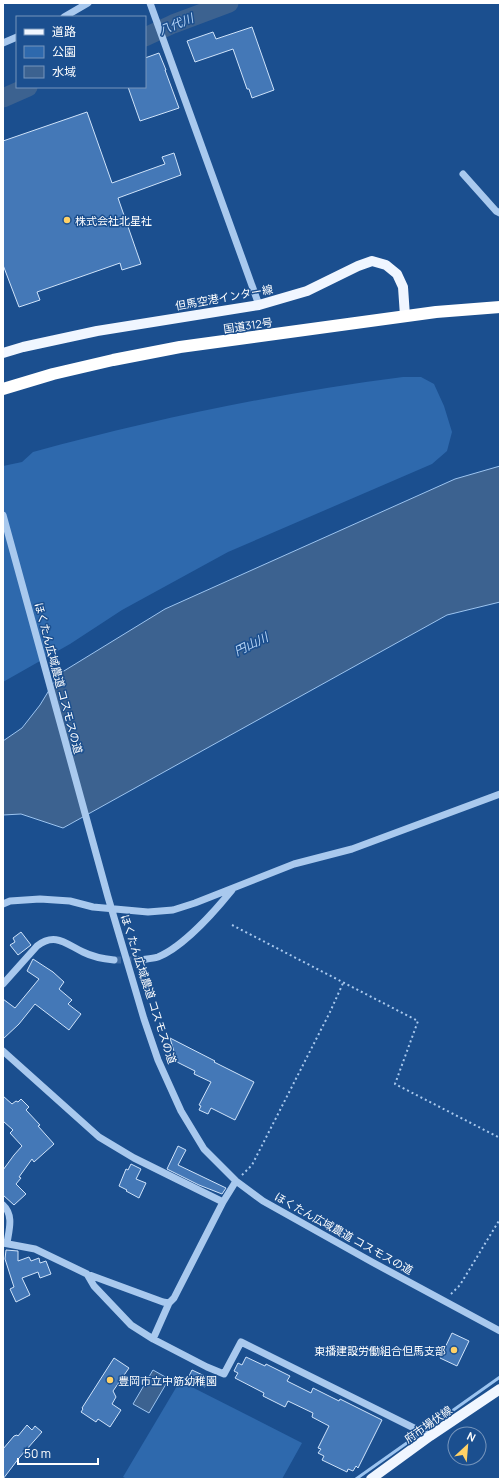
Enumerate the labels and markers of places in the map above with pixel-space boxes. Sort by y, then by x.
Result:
place label: 株式会社北星社 [75,213,152,228]
marker: 株式会社北星社 [62,215,72,225]
place label: 東播建設労働組合但馬支部 [314,1343,446,1358]
marker: 東播建設労働組合但馬支部 [449,1345,459,1355]
place label: 豊岡市立中筋幼稚園 [118,1373,217,1388]
marker: 豊岡市立中筋幼稚園 [105,1375,115,1385]

